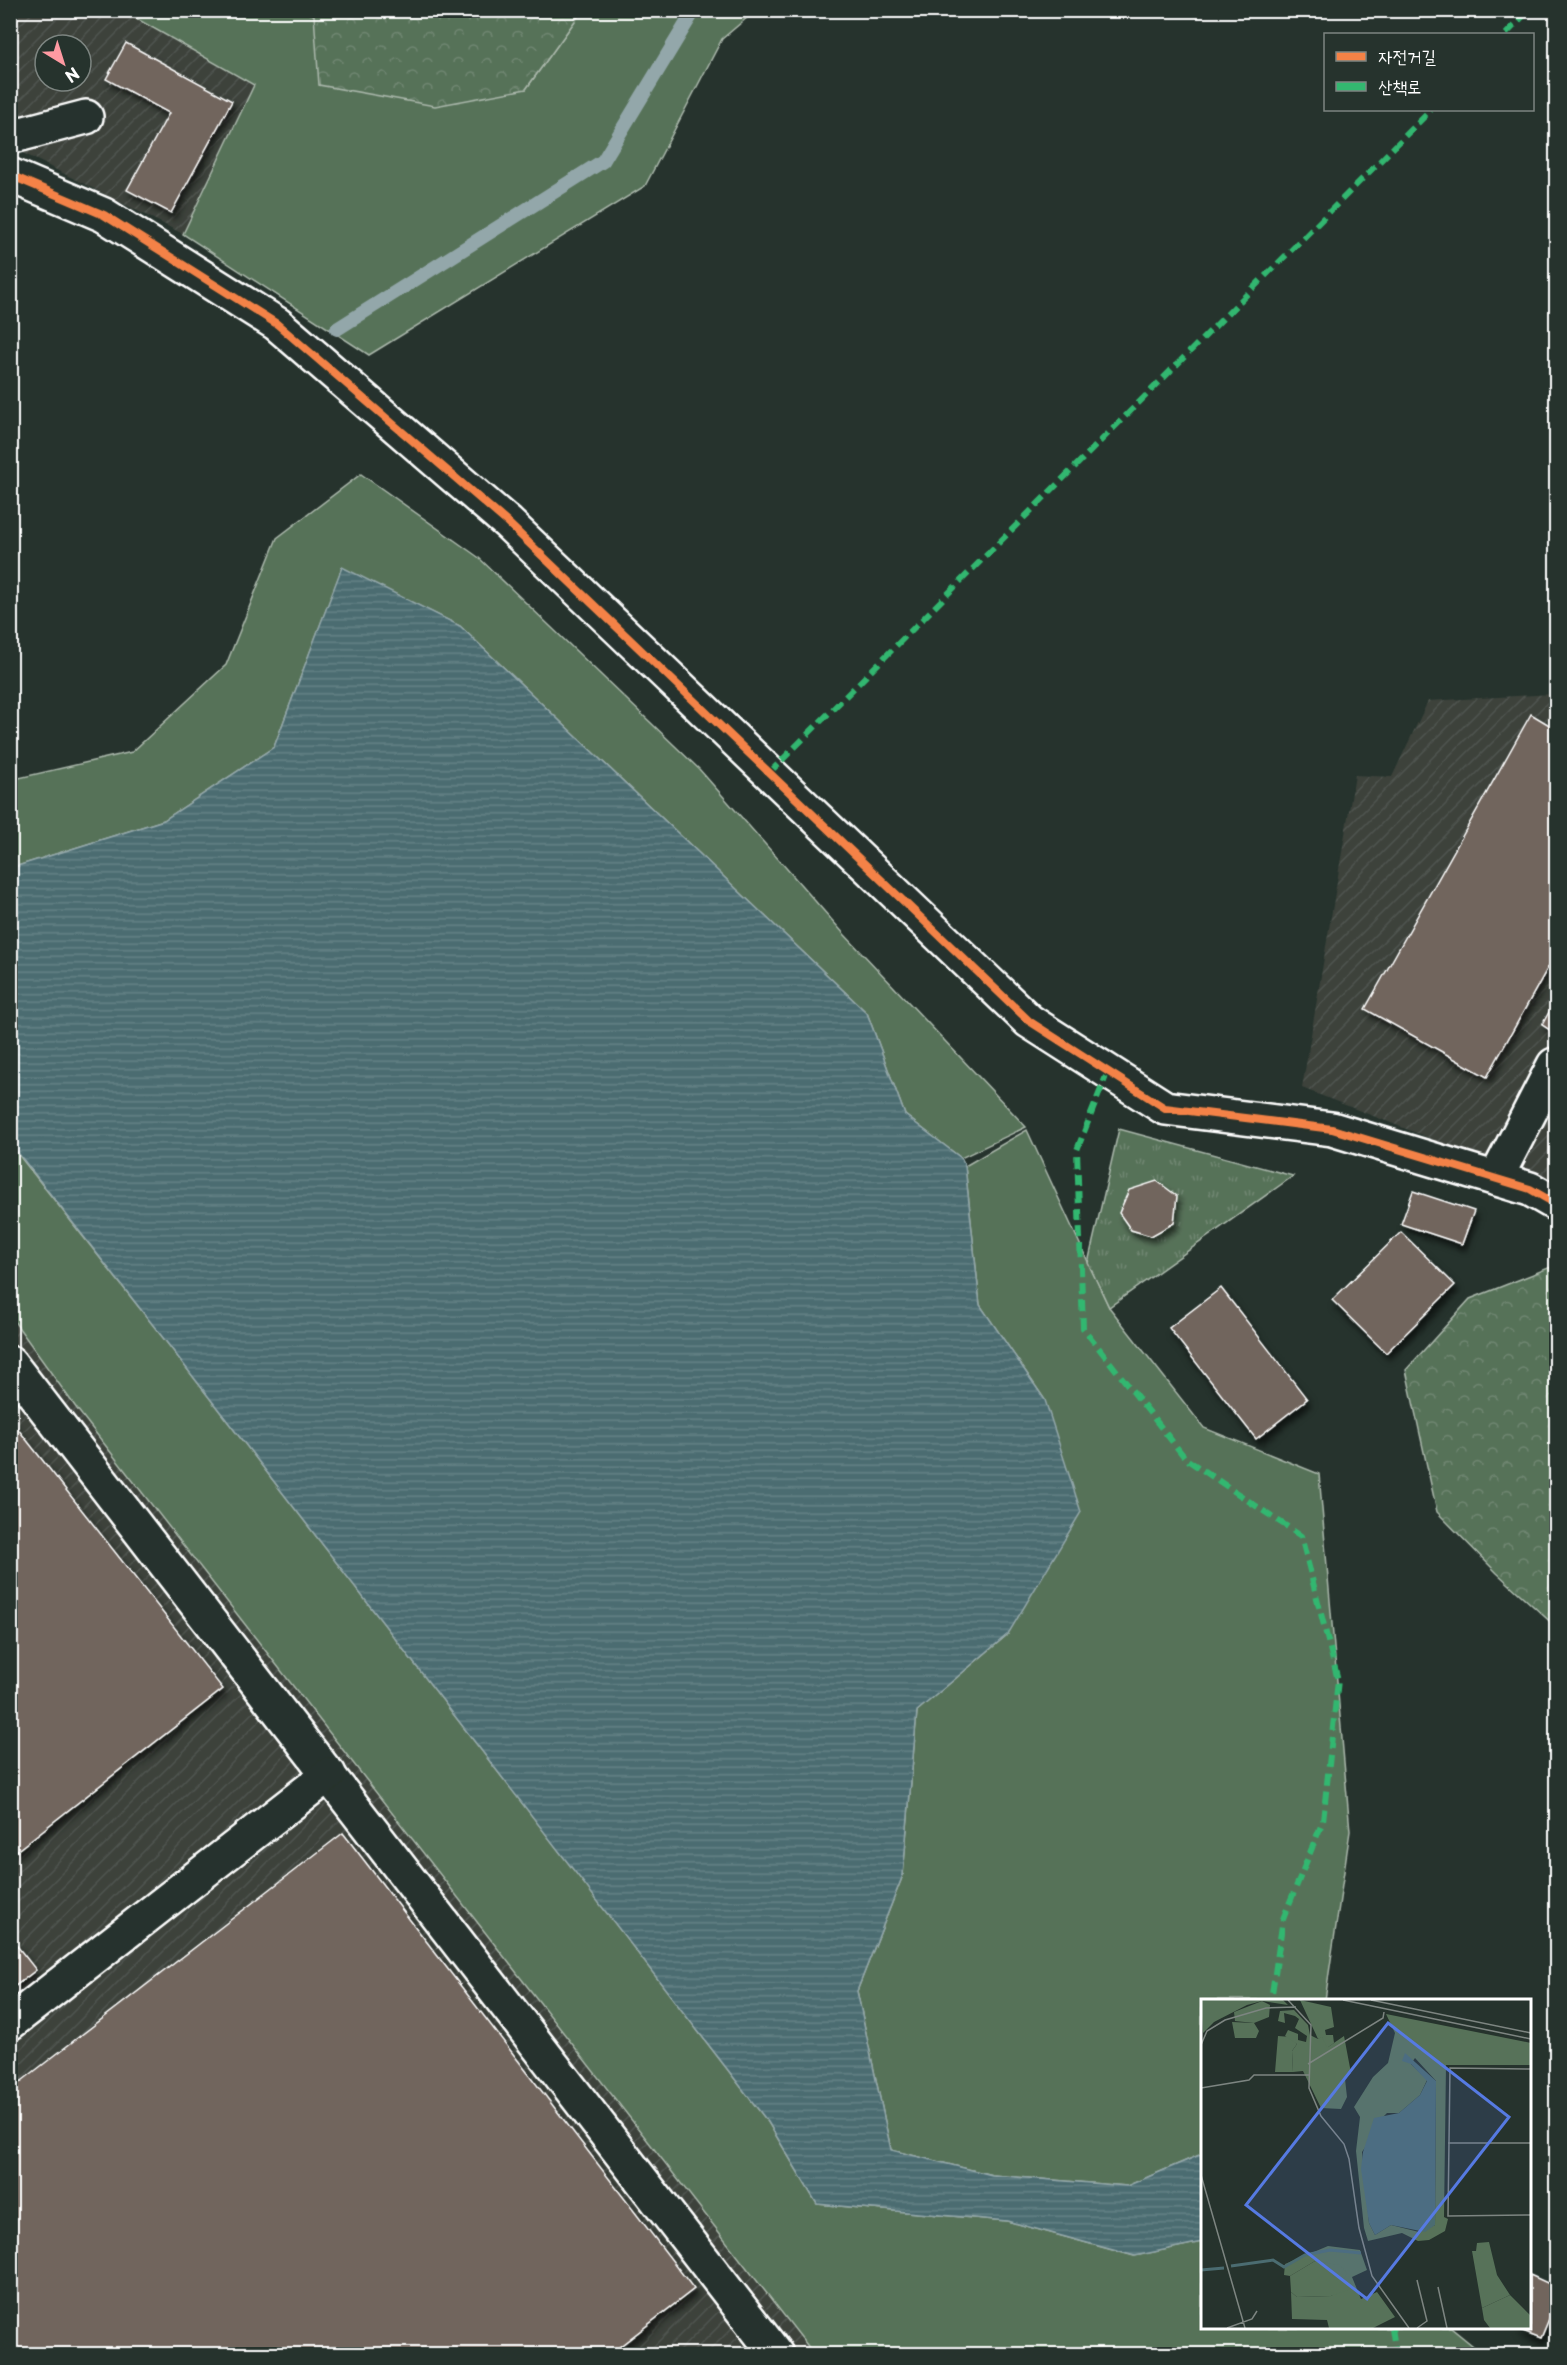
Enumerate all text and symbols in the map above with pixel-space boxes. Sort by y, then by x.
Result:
north arrow [33,33,93,93]
legend [1324,33,1534,111]
text: 자전거길 [1378,42,1436,69]
text: N [60,62,85,89]
text: 산책로 [1378,72,1421,99]
inset map [1201,1999,1531,2329]

